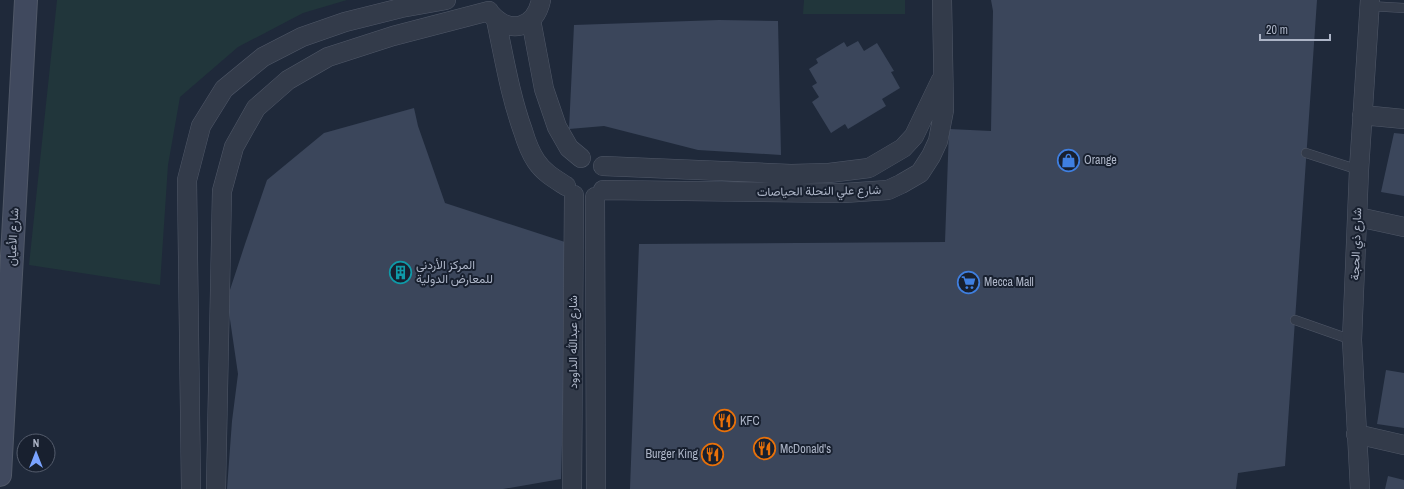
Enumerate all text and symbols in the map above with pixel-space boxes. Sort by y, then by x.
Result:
scale bar [1260,16,1330,42]
text: 20 m [1266,22,1288,38]
shop icon: Orange [1055,147,1081,173]
place label: Orange [1084,152,1117,168]
street label: شارع علي النحلة الحياصات [757,182,881,202]
street label: شارع الأعيان [3,207,24,267]
street label: شارع ذي الحجة [1347,207,1367,281]
place label: المركز الأردني للمعارض الدولية [416,257,493,287]
building icon: المركز الأردني للمعارض الدولية [388,259,414,285]
supermarket icon: Mecca Mall [955,269,981,295]
place label: Mecca Mall [984,274,1034,290]
street label: شارع عبدالله الداوود [565,295,582,389]
restaurant icon: KFC [711,408,737,434]
place label: KFC [740,413,760,429]
north arrow [16,433,56,473]
text: N [33,436,39,450]
restaurant icon: McDonald's [751,436,777,462]
restaurant icon: Burger King [700,441,726,467]
place label: McDonald's [780,441,831,457]
place label: Burger King [645,446,699,462]

